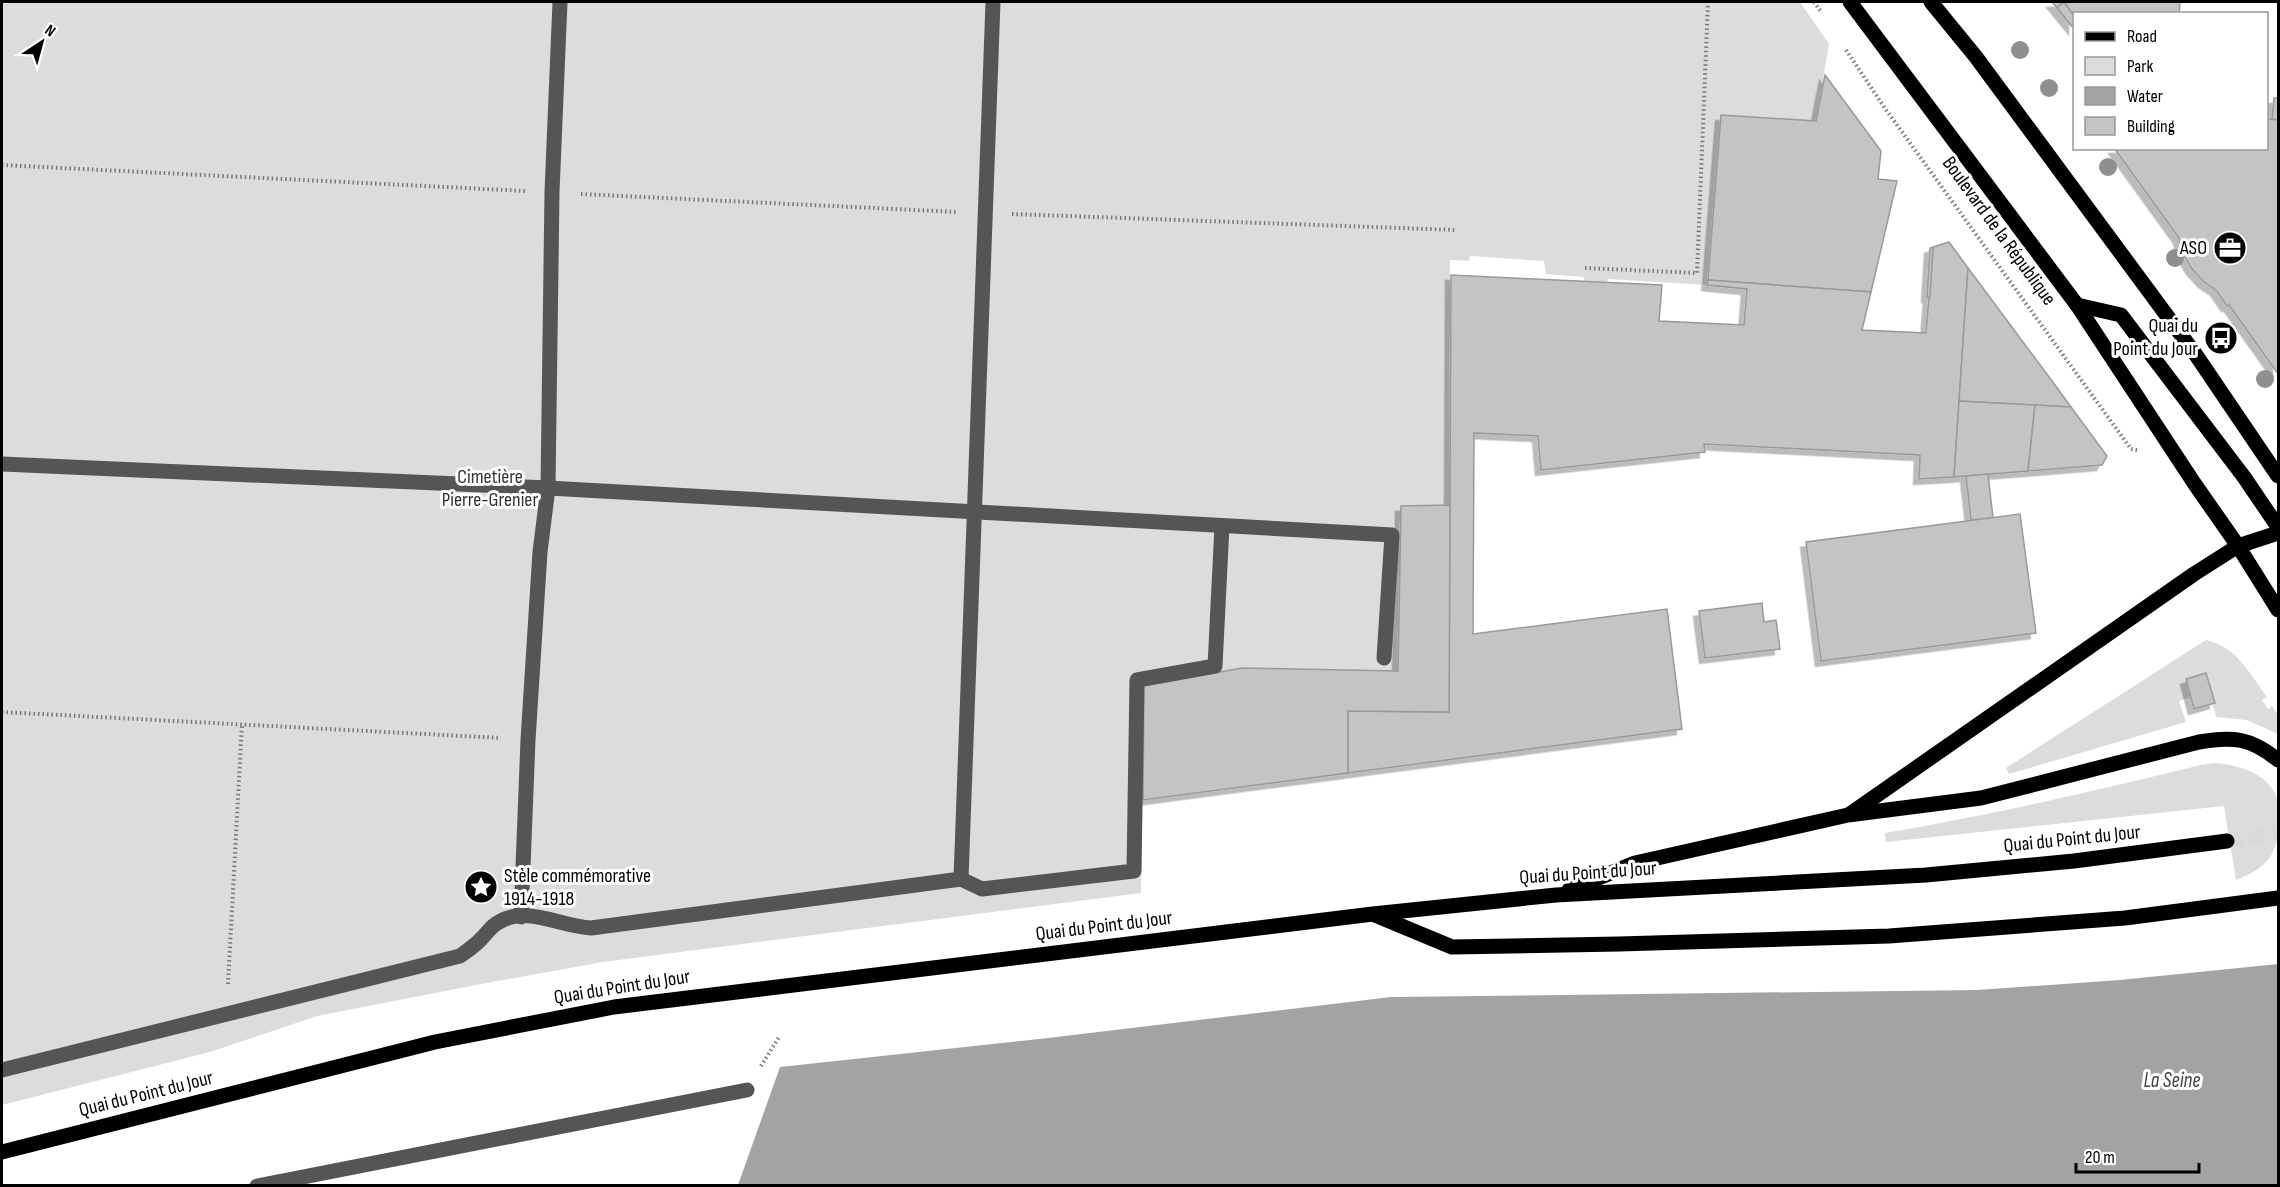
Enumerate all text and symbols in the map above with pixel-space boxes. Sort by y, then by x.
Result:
north arrow [12,12,72,72]
legend [2073,12,2268,150]
text: N [41,21,59,41]
text: Road [2127,26,2157,47]
text: Park [2127,56,2153,77]
text: Water [2127,86,2163,107]
text: Building [2127,116,2175,137]
street label: Boulevard de la République [1937,152,2061,310]
office icon: ASO [2212,230,2248,266]
place label: ASO [2179,236,2207,260]
place label: Quai du Point du Jour [2113,314,2198,361]
bus stop icon: Quai du Point du Jour [2203,320,2239,356]
park label: Cimetière Pierre-Grenier [442,465,538,512]
street label: Quai du Point du Jour [2002,820,2142,858]
street label: Quai du Point du Jour [1519,856,1658,890]
place label: Stèle commémorative 1914-1918 [504,864,651,911]
place icon: Stèle commémorative 1914-1918 [463,869,499,905]
street label: Quai du Point du Jour [1034,906,1174,946]
street label: Quai du Point du Jour [552,964,692,1010]
street label: Quai du Point du Jour [76,1066,216,1122]
water label: La Seine [2144,1068,2201,1093]
scale bar [2076,1136,2199,1174]
text: 20 m [2085,1147,2115,1168]

